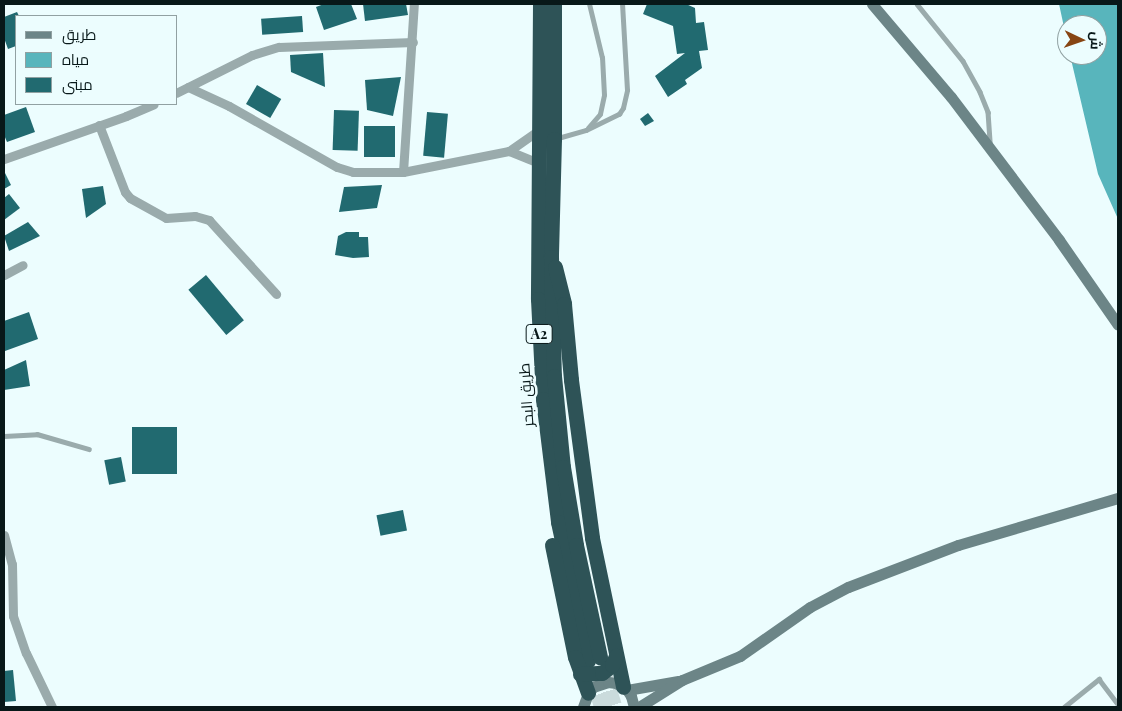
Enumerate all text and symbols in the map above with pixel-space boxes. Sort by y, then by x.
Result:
legend [15,15,178,105]
north arrow [1057,15,1107,65]
text: طريق [62,24,96,44]
text: ش [1087,31,1106,50]
text: مياه [62,49,89,69]
text: مبنى [62,74,93,94]
road number: A2 [525,322,553,346]
street label: طريق البحر [515,362,537,428]

